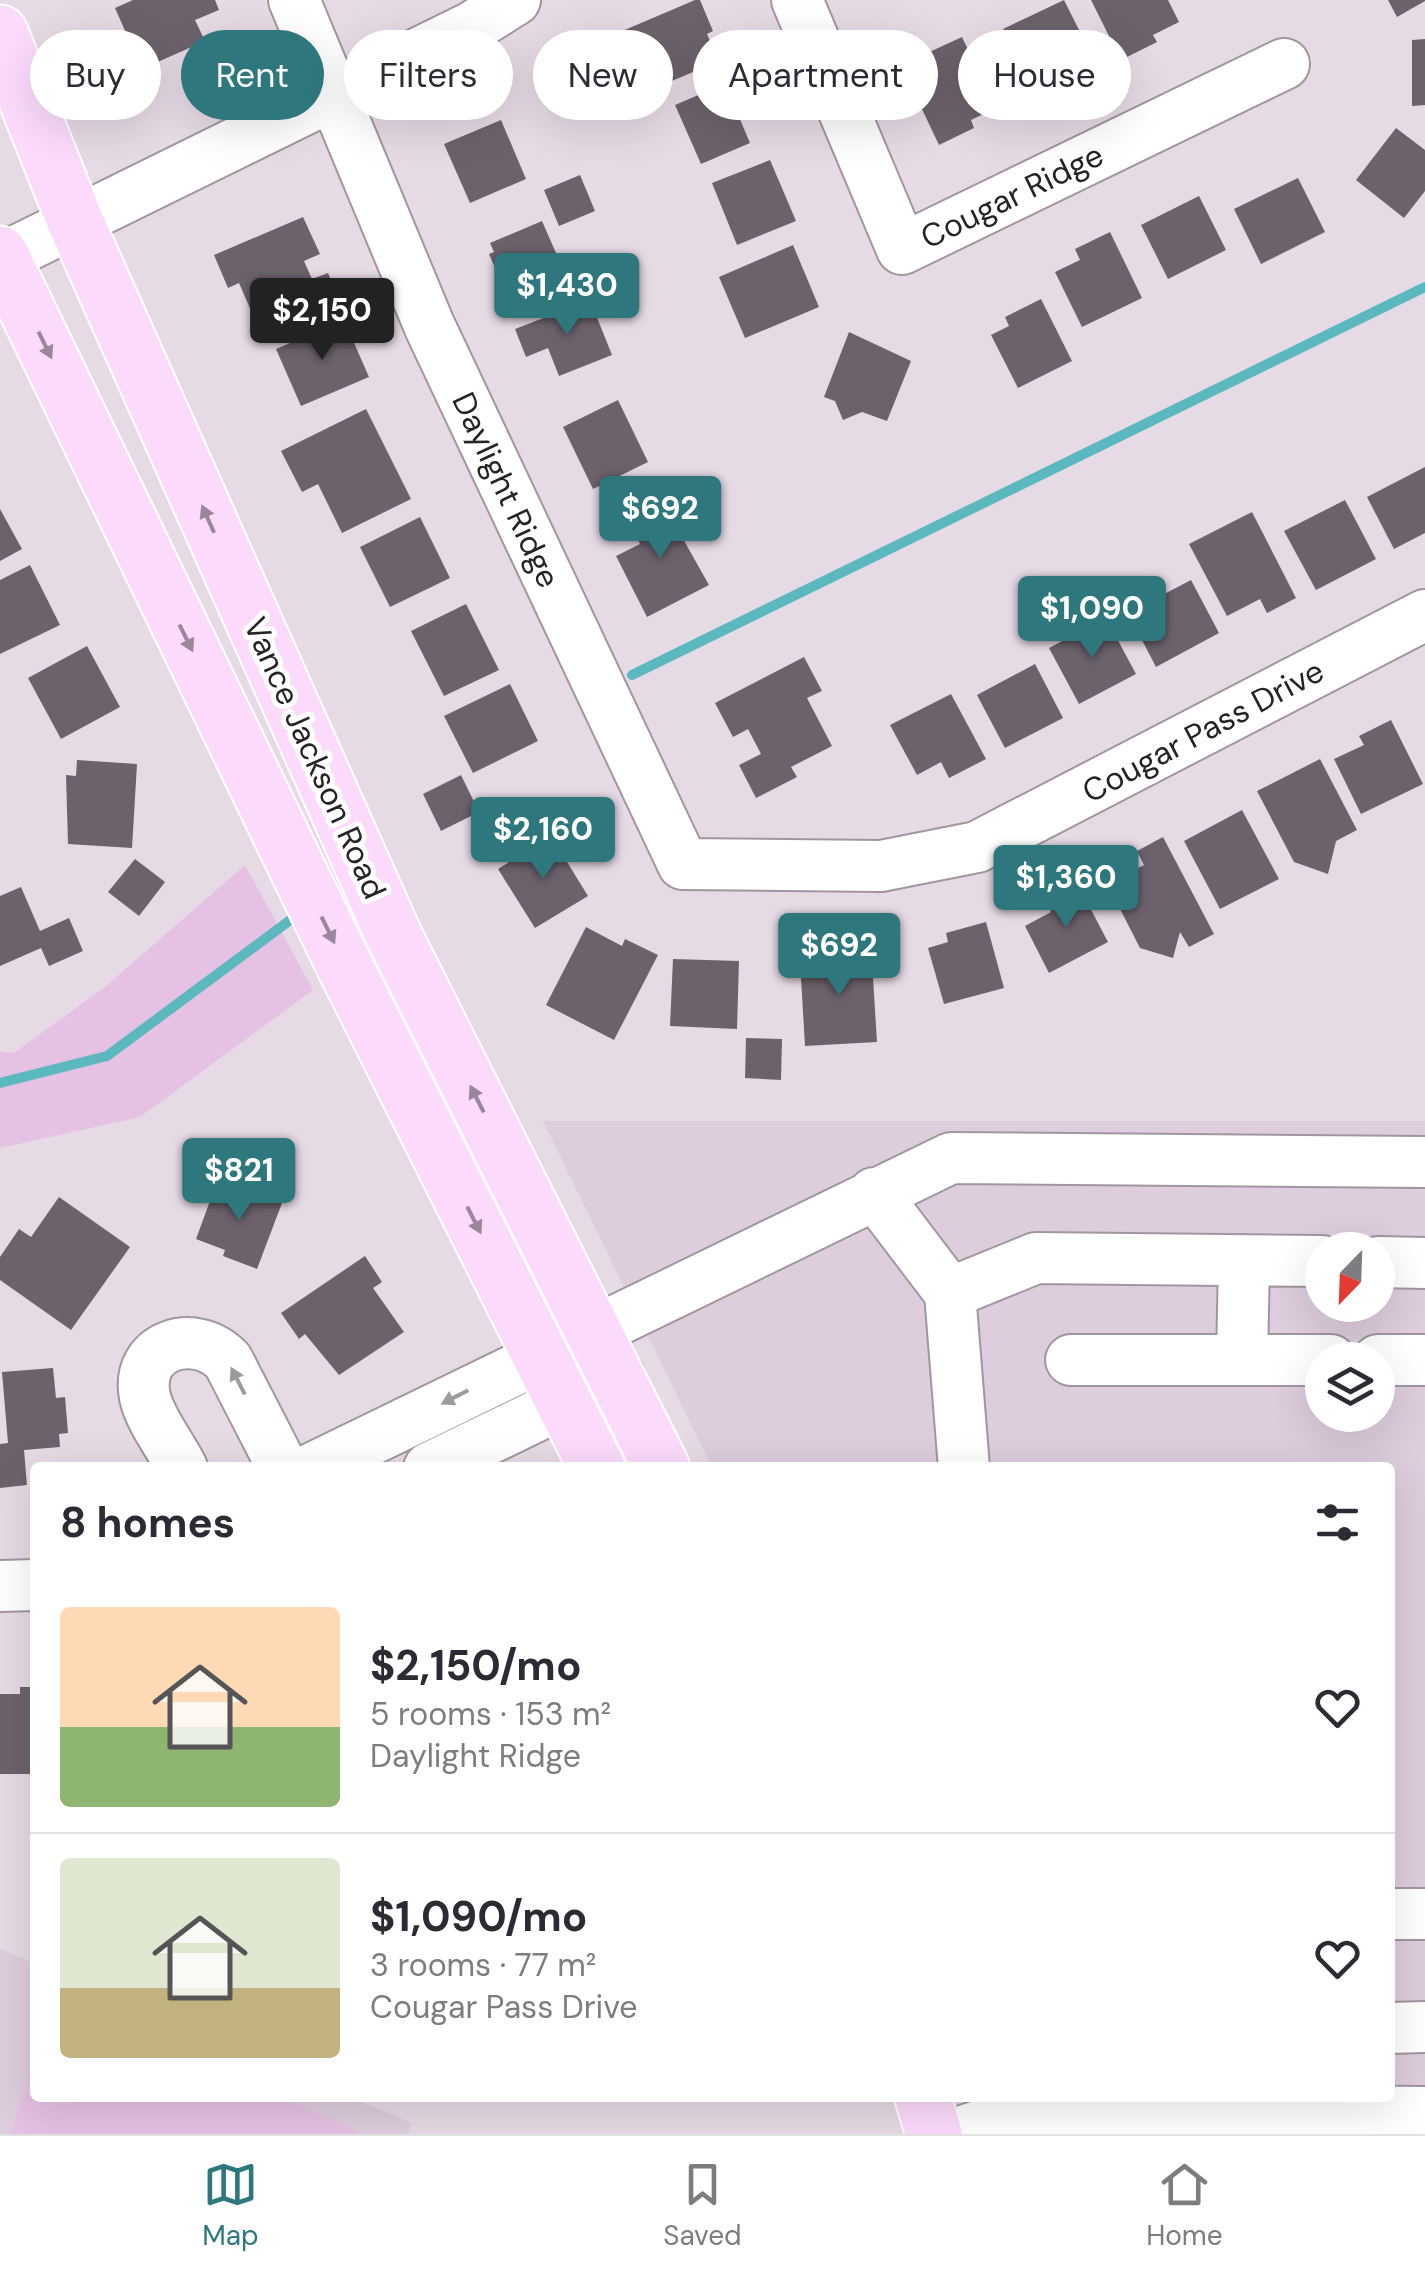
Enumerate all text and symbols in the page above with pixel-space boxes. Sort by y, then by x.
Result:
chip: Buy [30,30,161,120]
chip: Rent [181,30,324,120]
chip: Filters [344,30,513,120]
chip: New [533,30,673,120]
chip: Apartment [693,30,938,120]
chip: House [958,30,1131,120]
street label: Cougar Ridge [914,134,1110,258]
pin: $1,430 [486,253,648,338]
text: $1,430 [516,264,618,306]
pin: $2,150 [241,278,403,363]
text: $2,150 [272,289,372,331]
one-way arrow [36,331,53,360]
street label: Daylight Ridge [442,386,570,594]
pin: $692 [601,476,719,561]
text: $692 [621,487,699,529]
one-way arrow [200,504,216,533]
pin: $1,090 [1011,576,1173,661]
text: $1,090 [1040,587,1144,629]
street label: Vance Jackson Road [234,611,396,905]
one-way arrow [177,624,194,653]
street label: Cougar Pass Drive [1075,650,1331,812]
pin: $2,160 [462,797,624,882]
text: $2,160 [493,808,593,850]
pin: $1,360 [985,845,1147,930]
text: $1,360 [1016,856,1116,898]
pin: $692 [780,913,898,998]
one-way arrow [319,916,336,945]
text: $692 [800,924,878,966]
one-way arrow [469,1084,486,1113]
pin: $821 [180,1138,298,1223]
text: $821 [204,1149,274,1191]
one-way arrow [465,1206,482,1235]
north arrow [1305,1232,1395,1322]
map controls [1305,1232,1395,1432]
button: layers [1305,1342,1395,1432]
one-way arrow [230,1366,247,1395]
one-way arrow [440,1388,469,1405]
text: 8 homes [60,1495,235,1550]
icon: filters [1310,1495,1365,1550]
text: $2,150/mo [370,1638,582,1693]
icon: home [140,1647,260,1767]
icon: heart [1310,1680,1365,1735]
text: 5 rooms · 153 m² [370,1693,611,1735]
text: Daylight Ridge [370,1735,581,1777]
text: $1,090/mo [370,1889,587,1944]
icon: home [140,1898,260,2018]
icon: heart [1310,1931,1365,1986]
text: 3 rooms · 77 m² [370,1944,596,1986]
text: Cougar Pass Drive [370,1986,638,2028]
tab: Map [202,2157,259,2254]
tab: Saved [663,2157,742,2254]
tab: Home [1146,2157,1223,2254]

